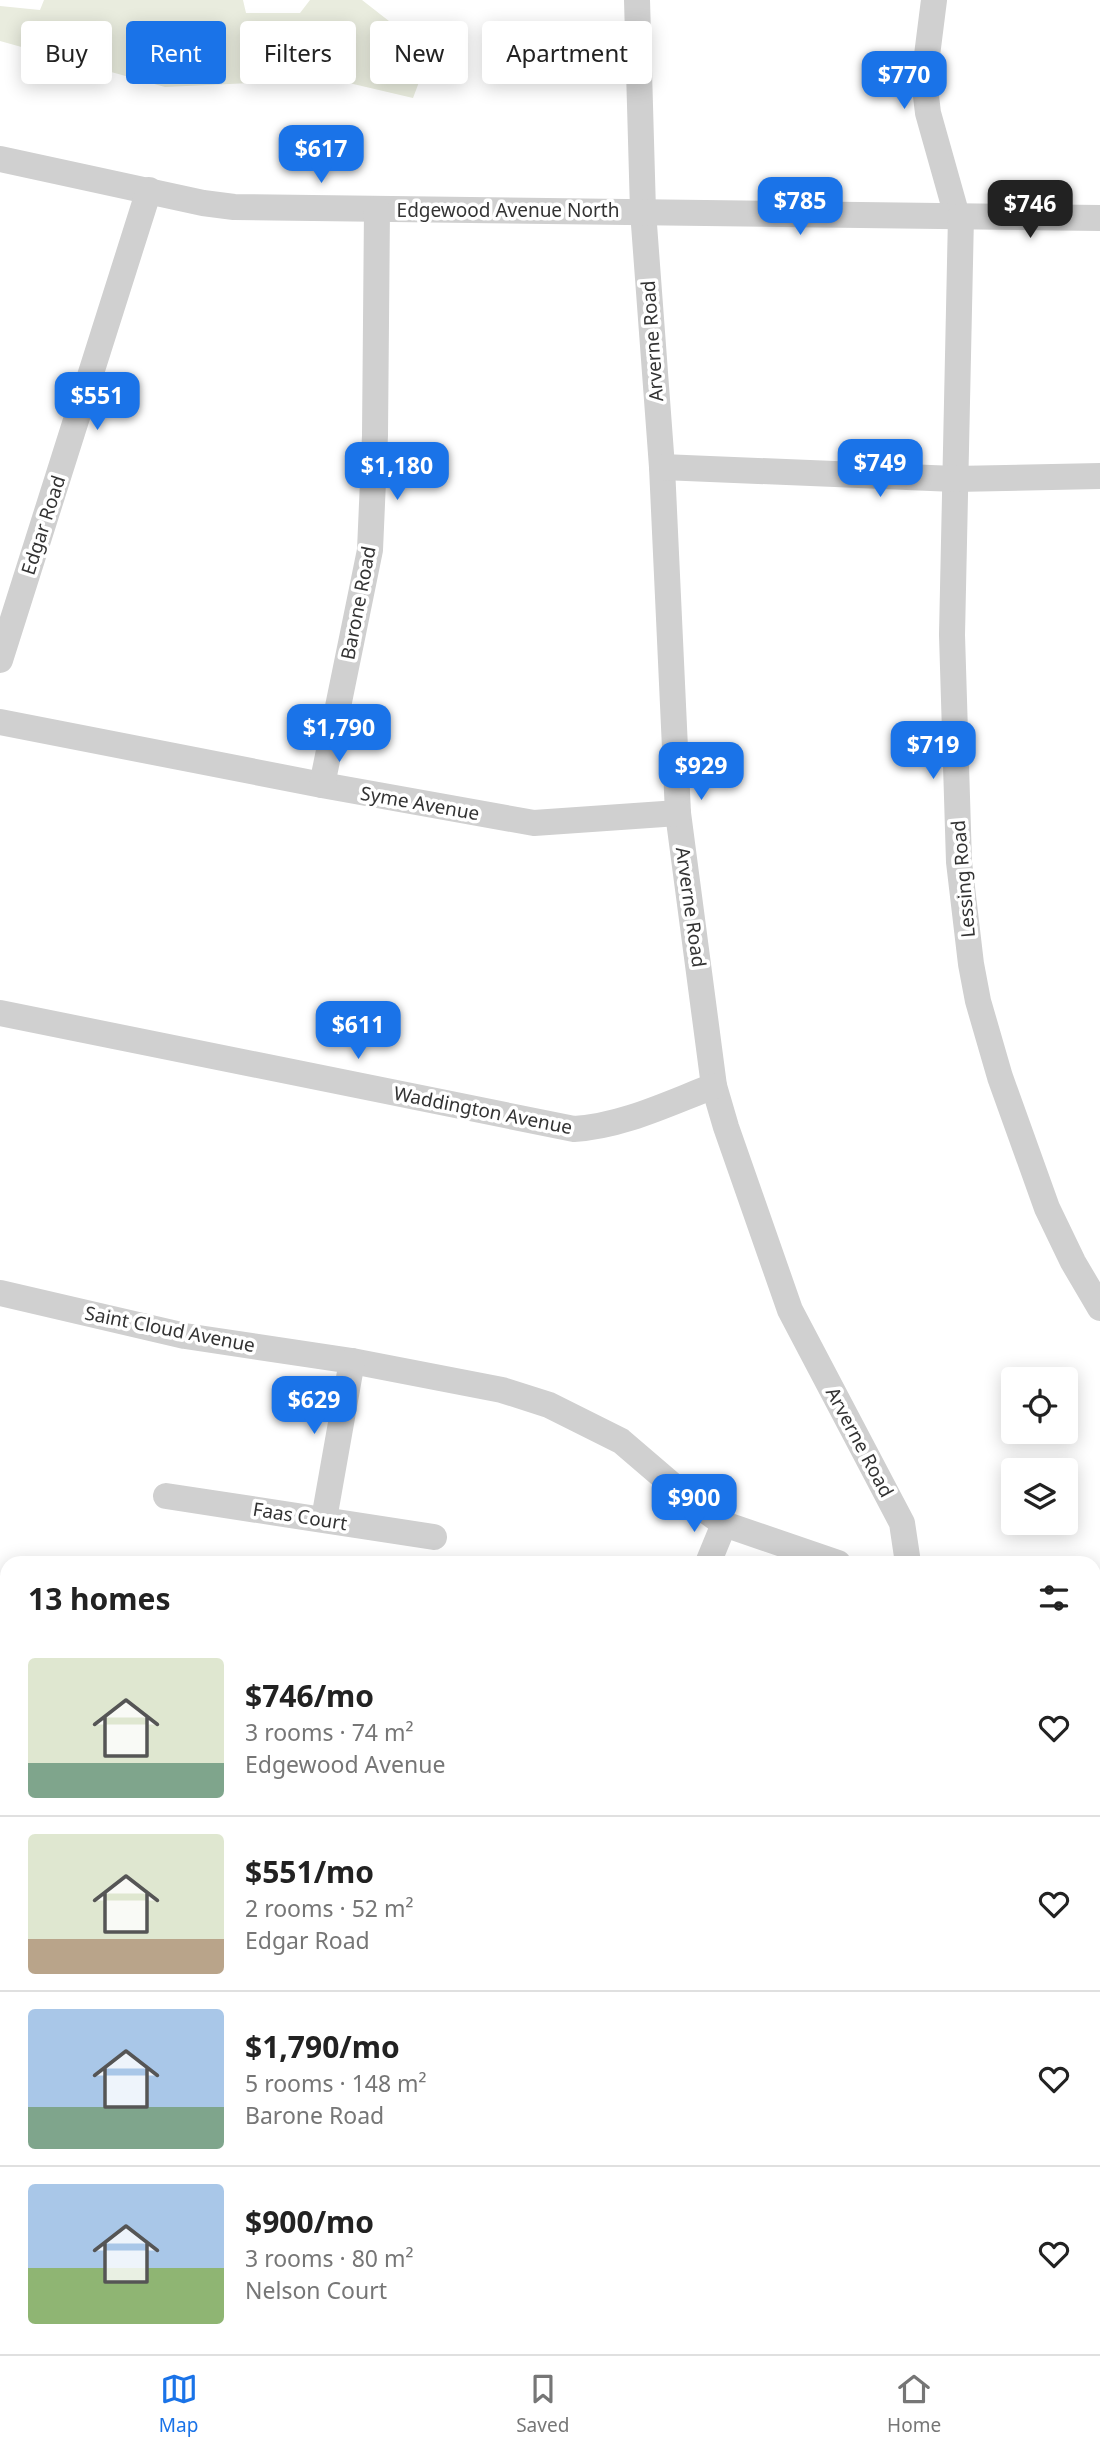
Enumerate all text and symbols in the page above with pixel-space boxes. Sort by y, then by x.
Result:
chip: Buy [21,21,112,84]
chip: Rent [126,21,226,84]
chip: Filters [240,21,356,84]
chip: New [370,21,468,84]
chip: Apartment [482,21,652,84]
pin: $770 [863,52,945,111]
text: $770 [878,58,930,90]
pin: $617 [280,125,362,185]
text: $617 [295,132,347,164]
pin: $785 [759,177,841,237]
pin: $746 [989,180,1071,240]
text: $785 [774,184,826,216]
text: $746 [1004,187,1056,219]
street label: Edgewood Avenue North [397,197,619,223]
street label: Arverne Road [635,280,669,402]
pin: $551 [56,372,138,432]
text: $551 [71,379,123,411]
pin: $749 [839,440,921,499]
pin: $1,180 [340,442,454,502]
text: $749 [854,446,906,478]
text: $1,180 [361,449,433,481]
street label: Edgar Road [15,472,71,578]
street label: Barone Road [334,544,382,662]
pin: $1,790 [282,704,396,764]
text: $1,790 [303,711,375,743]
pin: $719 [892,722,974,781]
text: $719 [907,728,959,760]
pin: $929 [660,742,742,802]
text: $929 [675,749,727,781]
street label: Syme Avenue [359,780,481,826]
street label: Lessing Road [945,819,981,939]
street label: Arverne Road [670,845,712,969]
pin: $611 [317,1002,399,1061]
text: $611 [332,1008,384,1040]
street label: Waddington Avenue [391,1080,575,1140]
street label: Saint Cloud Avenue [83,1300,257,1358]
map controls [1001,1367,1078,1535]
button: locate [1001,1367,1078,1444]
pin: $629 [273,1376,355,1436]
street label: Arverne Road [820,1382,900,1502]
text: $629 [288,1383,340,1415]
button: layers [1001,1458,1078,1535]
pin: $900 [653,1474,735,1534]
text: $900 [668,1481,720,1513]
street label: Faas Court [251,1496,349,1536]
text: 13 homes [28,1578,171,1619]
icon: filters [1035,1579,1073,1617]
text: $746/mo [245,1675,374,1716]
icon: home [84,1686,168,1770]
icon: heart [1035,1709,1073,1747]
text: 3 rooms · 74 m² [245,1716,414,1748]
text: Edgewood Avenue [245,1748,445,1780]
text: $551/mo [245,1851,374,1892]
icon: home [84,1862,168,1946]
icon: heart [1035,1885,1073,1923]
text: 2 rooms · 52 m² [245,1892,414,1924]
text: Edgar Road [245,1924,370,1956]
text: $1,790/mo [245,2026,400,2067]
icon: home [84,2037,168,2121]
icon: heart [1035,2060,1073,2098]
text: 5 rooms · 148 m² [245,2067,427,2099]
text: Barone Road [245,2099,384,2131]
text: $900/mo [245,2201,374,2242]
icon: home [84,2212,168,2296]
icon: heart [1035,2235,1073,2273]
text: 3 rooms · 80 m² [245,2242,414,2274]
text: Nelson Court [245,2274,387,2306]
tab: Map [159,2370,198,2438]
tab: Saved [516,2370,569,2438]
tab: Home [887,2370,941,2438]

